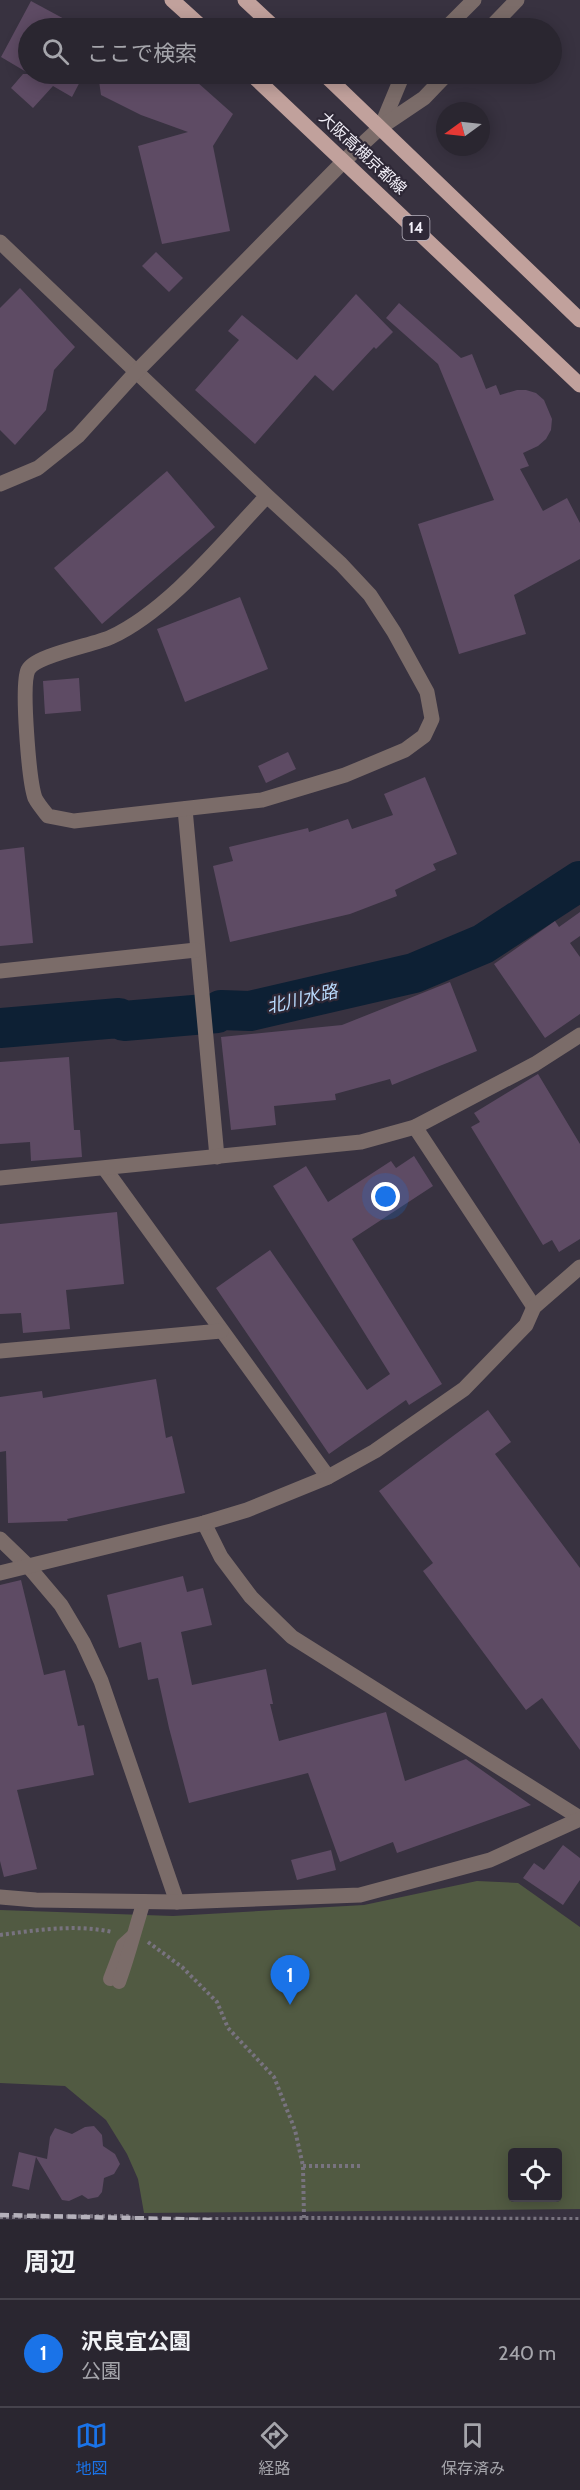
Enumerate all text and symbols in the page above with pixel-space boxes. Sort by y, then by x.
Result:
search box [18,18,562,84]
icon: search [39,35,72,68]
text: ここで検索 [87,40,197,67]
north arrow [436,102,490,156]
street label: 大阪高槻京都線 [316,108,410,198]
road number: 14 [402,216,430,240]
water label: 北川水路 [264,980,342,1018]
your location [371,1182,400,1211]
pin: 1 [270,1956,310,2005]
map controls [508,2148,562,2202]
button: locate [508,2148,562,2202]
text: 周辺 [24,2246,76,2278]
text: 沢良宜公園 [81,2328,191,2355]
text: 1 [40,2341,47,2365]
text: 240 m [498,2341,556,2365]
text: 公園 [81,2359,121,2383]
tab: 地図 [75,2419,108,2479]
tab: 経路 [258,2419,291,2479]
tab: 保存済み [441,2419,505,2479]

